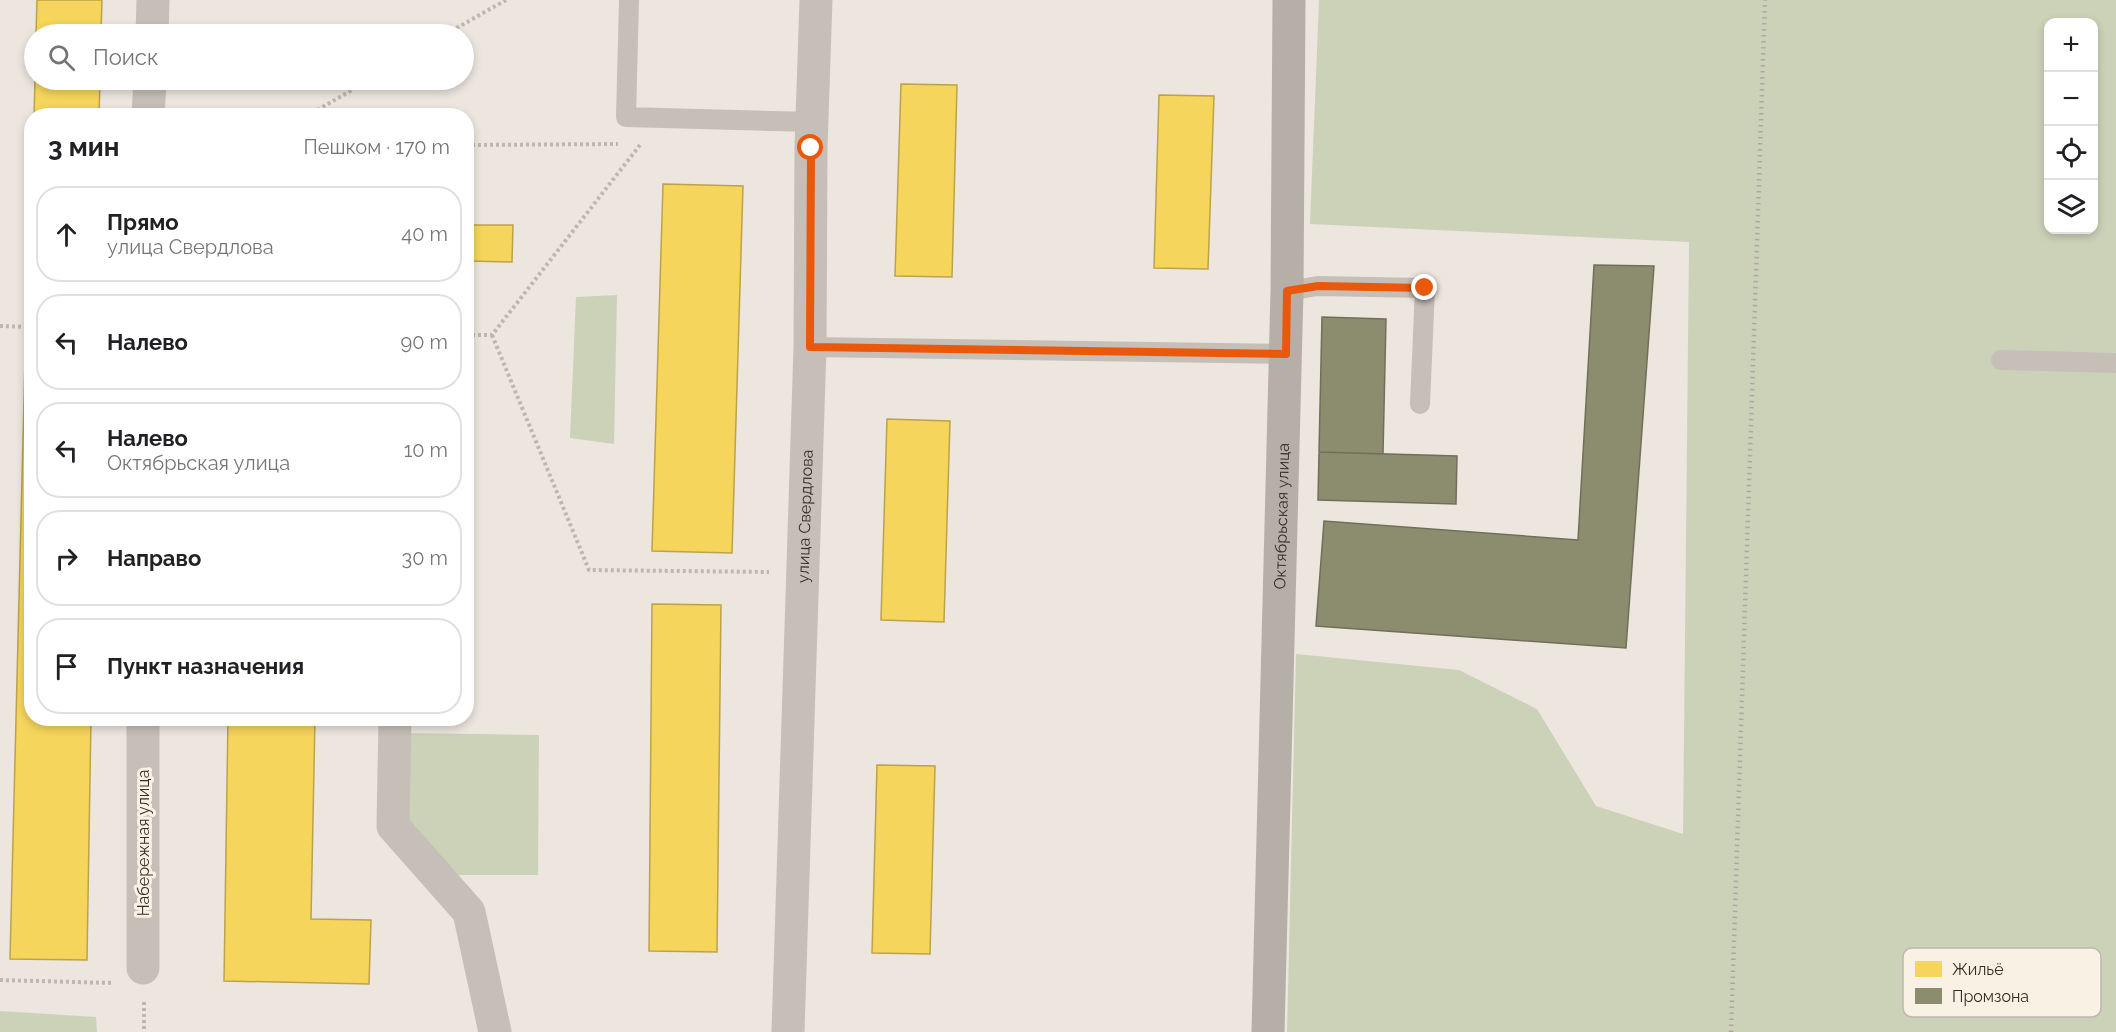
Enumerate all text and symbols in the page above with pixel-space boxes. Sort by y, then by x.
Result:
map controls [2044,18,2098,234]
button: + [2044,18,2098,72]
search box [24,24,474,90]
icon: search [45,41,78,74]
text: Поиск [93,44,158,70]
button: − [2044,72,2098,126]
button: locate [2044,126,2098,180]
text: 3 мин [48,132,119,162]
route start [797,134,823,160]
text: Пешком · 170 m [303,135,450,159]
button: layers [2044,180,2098,234]
text: Прямо [107,209,179,235]
icon: ahead [50,218,83,251]
text: 40 m [401,222,448,246]
text: улица Свердлова [107,235,274,259]
route end [1411,274,1437,300]
icon: left [50,326,83,359]
text: Налево [107,329,188,355]
text: 90 m [401,330,448,354]
text: Налево [107,425,188,451]
icon: left [50,434,83,467]
text: 10 m [404,438,448,462]
street label: Октябрьская улица [1270,443,1293,590]
street label: улица Свердлова [793,449,816,583]
text: Октябрьская улица [107,451,290,475]
icon: right [50,542,83,575]
text: Направо [107,545,201,571]
text: 30 m [402,546,448,570]
icon: arrive [50,650,83,683]
text: Пункт назначения [107,653,304,679]
street label: Набережная улица [134,770,153,916]
legend [1903,948,2101,1017]
text: Жильё [1952,960,2004,979]
text: Промзона [1952,987,2029,1006]

